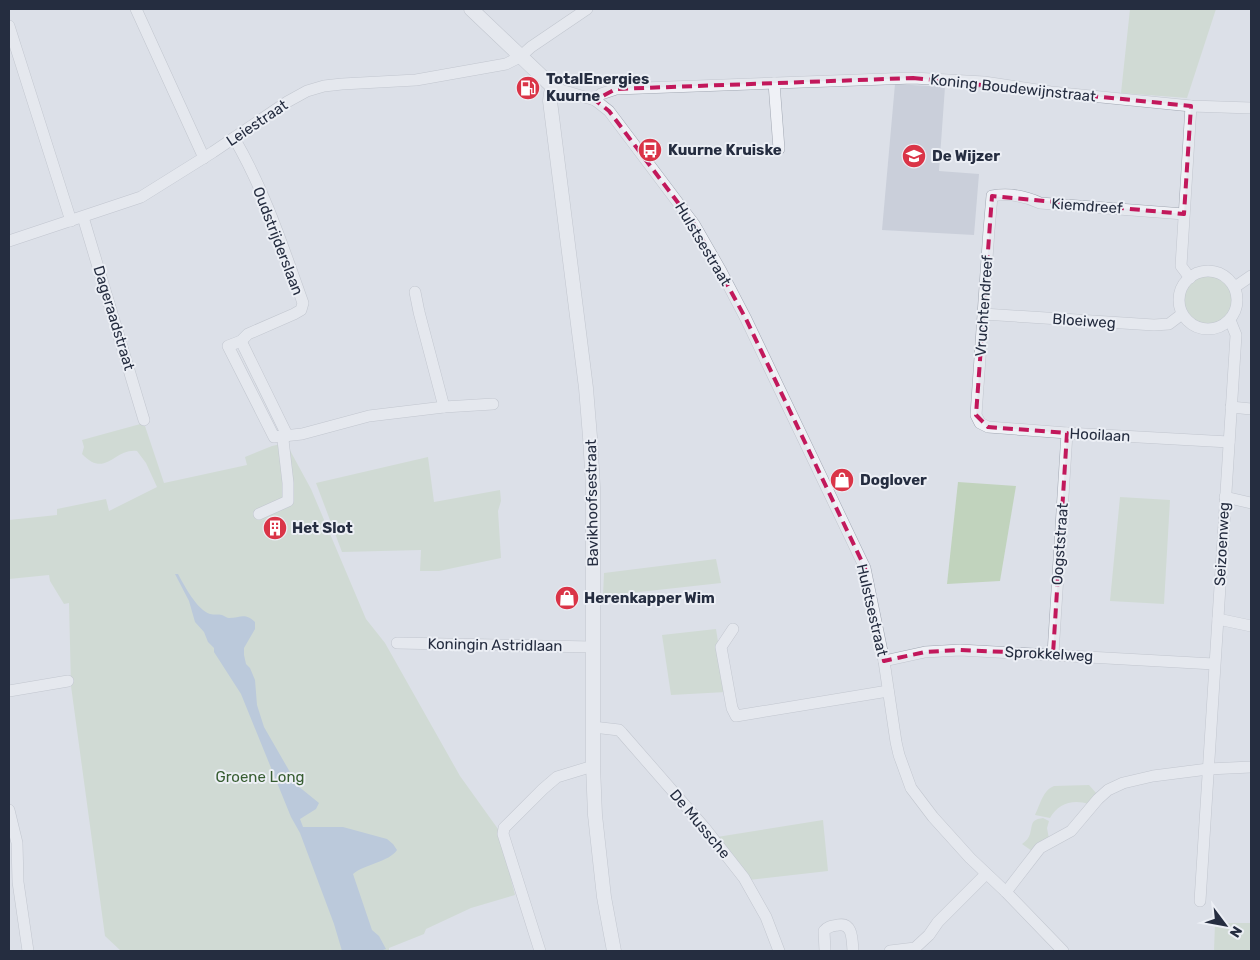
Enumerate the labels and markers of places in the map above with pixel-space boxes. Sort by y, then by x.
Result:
place label: TotalEnergies Kuurne [546,70,649,105]
fuel station icon: TotalEnergies Kuurne [515,75,541,101]
bus stop icon: Kuurne Kruiske [637,137,663,163]
place label: Kuurne Kruiske [668,141,782,159]
school or university icon: De Wijzer [901,143,927,169]
place label: De Wijzer [932,147,1000,165]
shop icon: Doglover [829,467,855,493]
place label: Doglover [860,471,927,489]
building icon: Het Slot [262,515,288,541]
place label: Het Slot [292,519,353,537]
shop icon: Herenkapper Wim [554,585,580,611]
place label: Herenkapper Wim [584,589,715,607]

